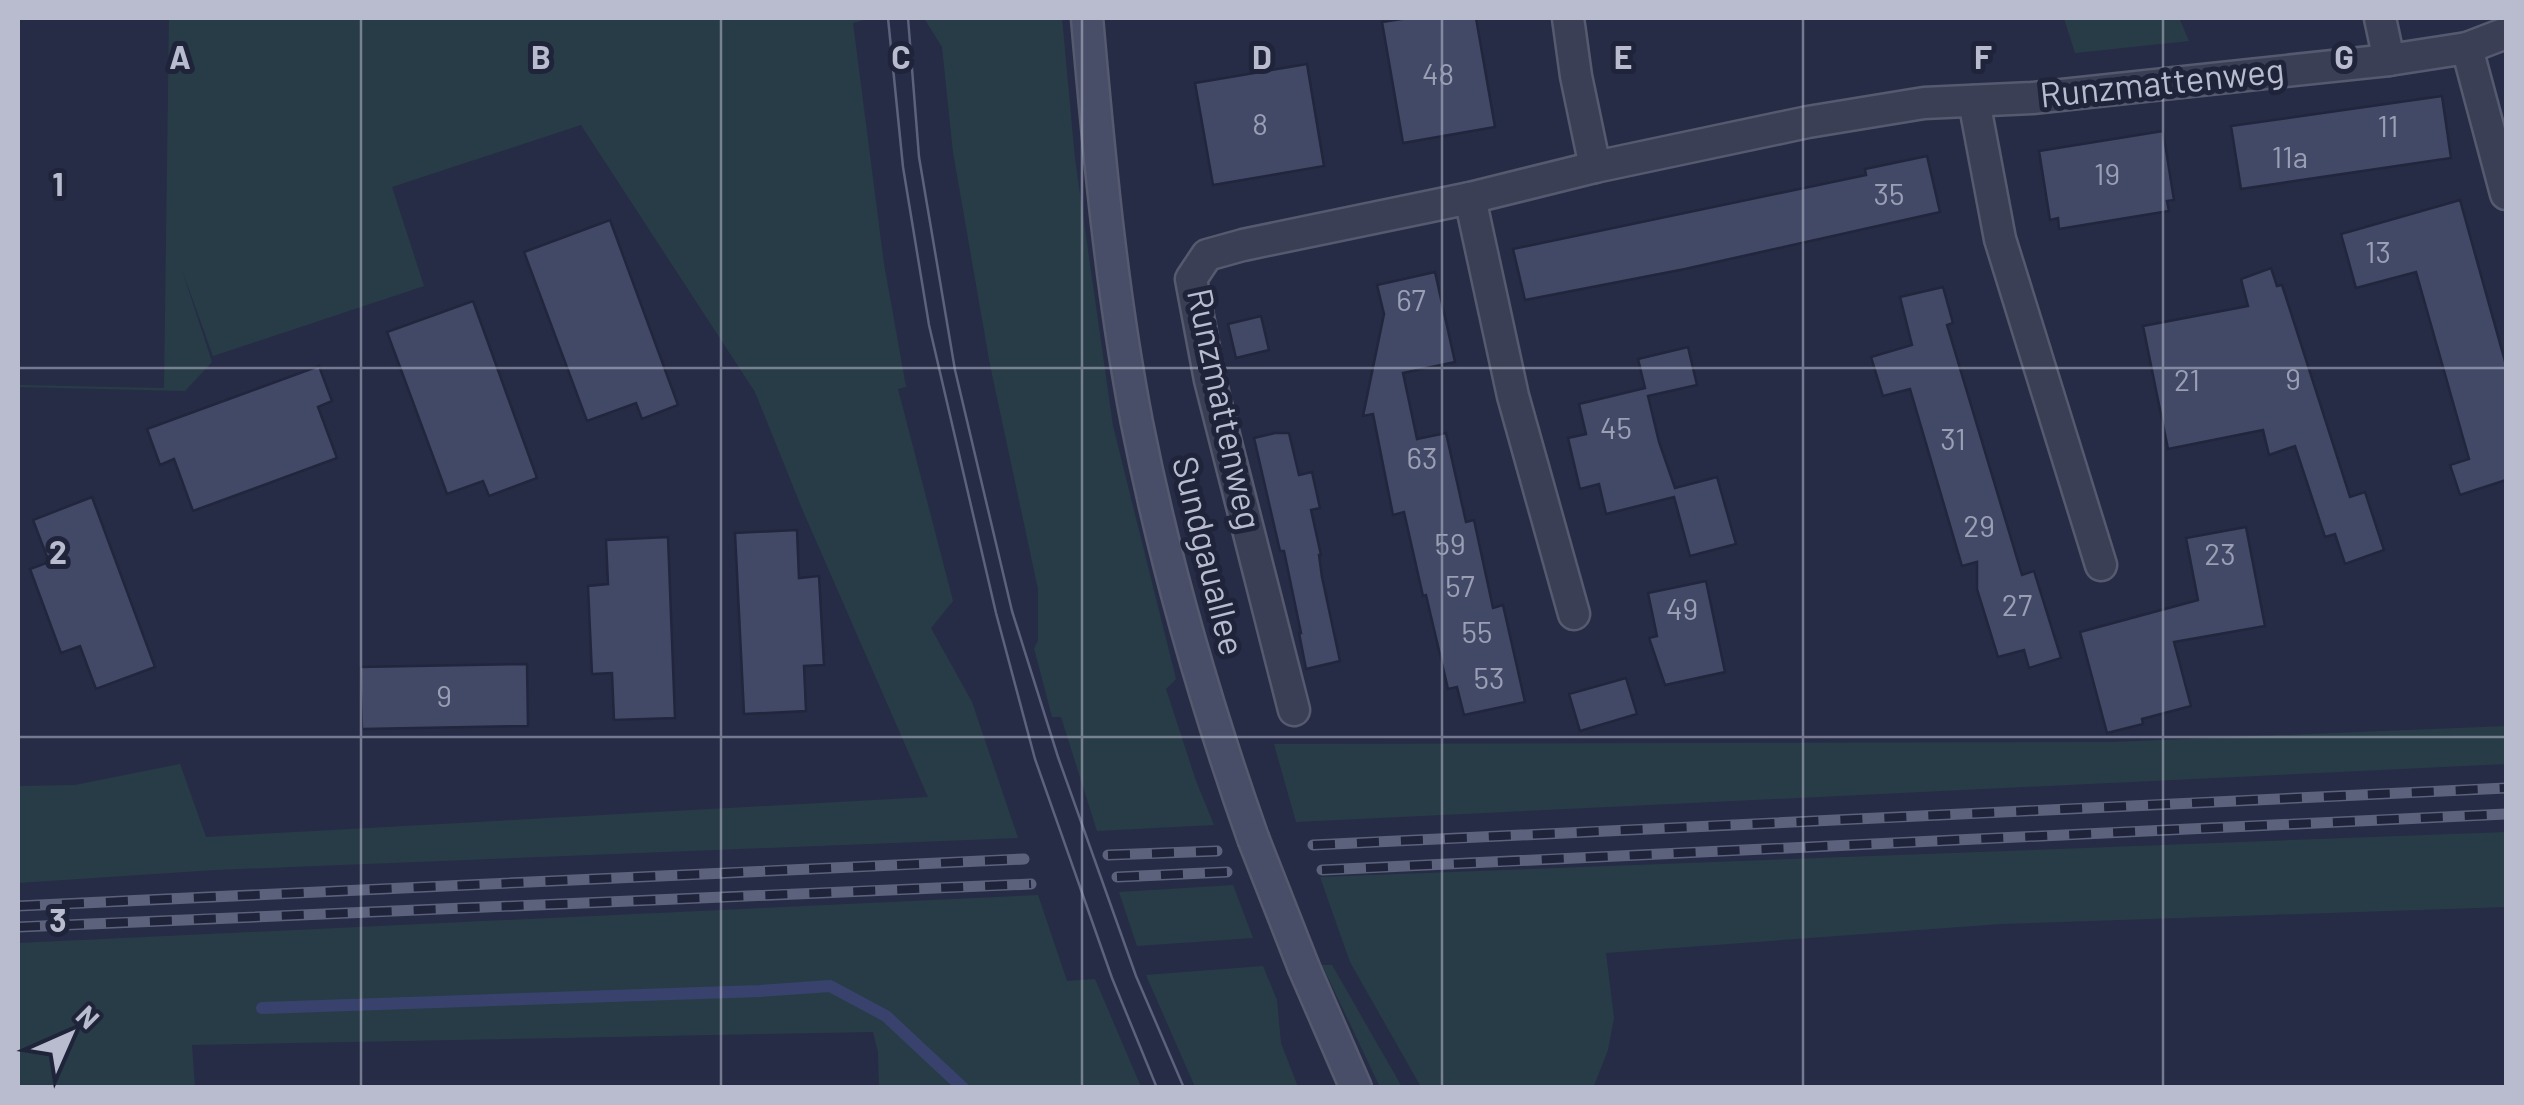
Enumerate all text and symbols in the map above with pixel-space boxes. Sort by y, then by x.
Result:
text: A [169,37,191,75]
text: B [531,37,551,75]
text: C [891,37,911,75]
text: D [1252,37,1272,75]
text: E [1614,37,1632,75]
text: F [1974,37,1992,75]
text: G [2334,37,2354,75]
street label: Runzmattenweg [2038,47,2286,115]
house number: 48 [1422,55,1454,91]
house number: 8 [1252,105,1268,141]
house number: 11 [2377,107,2399,143]
house number: 11a [2272,138,2308,174]
house number: 19 [2094,155,2120,191]
text: 1 [52,164,64,202]
house number: 35 [1874,175,1904,211]
house number: 13 [2365,233,2391,269]
house number: 67 [1396,281,1426,317]
street label: Runzmattenweg [1180,284,1272,533]
house number: 9 [2285,360,2301,396]
house number: 21 [2174,361,2200,397]
house number: 45 [1600,409,1632,445]
house number: 31 [1940,420,1966,456]
house number: 63 [1407,439,1437,475]
street label: Sundgauallee [1165,452,1255,659]
house number: 29 [1963,507,1995,543]
house number: 59 [1434,525,1466,561]
text: 2 [49,532,67,570]
house number: 23 [2204,535,2236,571]
house number: 57 [1445,567,1475,603]
house number: 27 [2002,586,2032,622]
house number: 49 [1666,590,1698,626]
house number: 55 [1462,613,1492,649]
house number: 53 [1474,659,1504,695]
house number: 9 [436,677,452,713]
text: 3 [49,900,67,938]
north arrow [20,985,120,1085]
text: N [70,998,107,1035]

